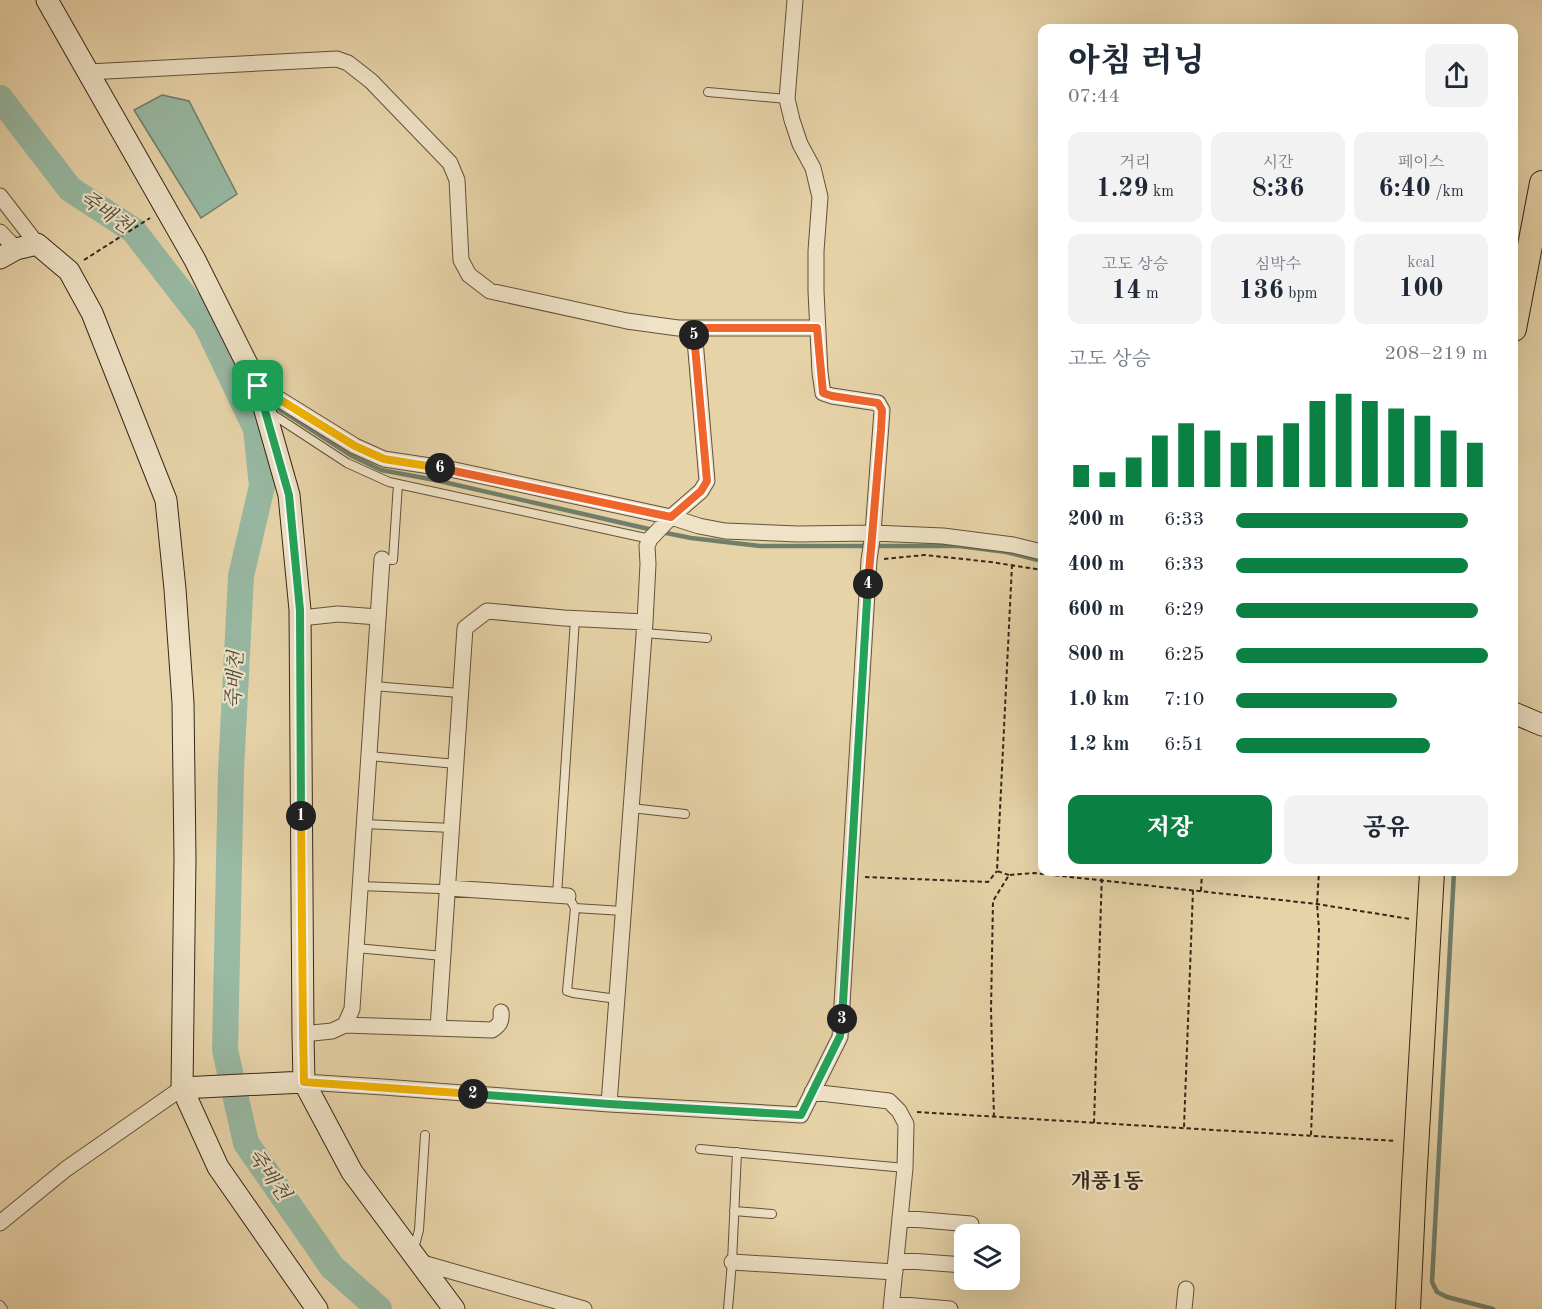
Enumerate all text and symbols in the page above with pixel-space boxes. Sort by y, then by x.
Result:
button: share [1425,44,1488,107]
text: 아침 러닝 [1068,46,1205,79]
text: 07:44 [1068,87,1120,107]
text: 거리 [1120,155,1150,171]
text: 시간 [1263,155,1293,171]
text: 페이스 [1398,155,1444,171]
text: 1.29 [1096,176,1149,202]
text: 8:36 [1252,176,1304,202]
text: 6:40 [1378,176,1431,202]
text: km [1149,184,1174,200]
text: /km [1431,184,1464,200]
water label: 죽배천 [76,186,138,239]
text: kcal [1407,255,1435,271]
text: 고도 상승 [1102,257,1168,273]
text: 심박수 [1255,257,1301,273]
text: 100 [1398,276,1444,302]
text: 14 [1111,278,1141,304]
text: 136 [1239,278,1284,304]
text: m [1141,286,1159,302]
text: bpm [1284,286,1317,302]
pin: 5 [679,320,709,350]
text: 5 [689,327,699,343]
text: 208–219 m [1385,344,1488,364]
text: 고도 상승 [1068,350,1151,370]
pin [232,360,283,411]
icon: arrive [241,369,274,402]
pin: 6 [425,453,455,483]
text: 6 [435,460,445,476]
text: 200 m [1068,510,1124,530]
text: 6:33 [1164,510,1204,530]
text: 400 m [1068,555,1124,575]
text: 6:33 [1164,555,1204,575]
pin: 4 [853,569,883,599]
text: 4 [863,576,873,592]
text: 600 m [1068,600,1124,620]
text: 6:29 [1164,600,1204,620]
text: 800 m [1068,645,1124,665]
text: 6:25 [1164,645,1204,665]
water label: 죽배천 [222,649,248,709]
text: 1.0 km [1068,690,1130,710]
text: 7:10 [1164,690,1204,710]
text: 1.2 km [1068,735,1130,755]
text: 6:51 [1164,735,1204,755]
button: 저장 [1068,795,1272,864]
button: 공유 [1284,795,1488,864]
pin: 1 [286,801,316,831]
text: 1 [296,808,306,824]
pin: 3 [827,1004,857,1034]
text: 3 [837,1011,847,1027]
pin: 2 [458,1079,488,1109]
text: 2 [468,1086,478,1102]
water label: 죽배천 [243,1144,296,1206]
district label: 개풍1동 [1070,1169,1144,1193]
map controls [954,1224,1020,1290]
button: layers [954,1224,1020,1290]

